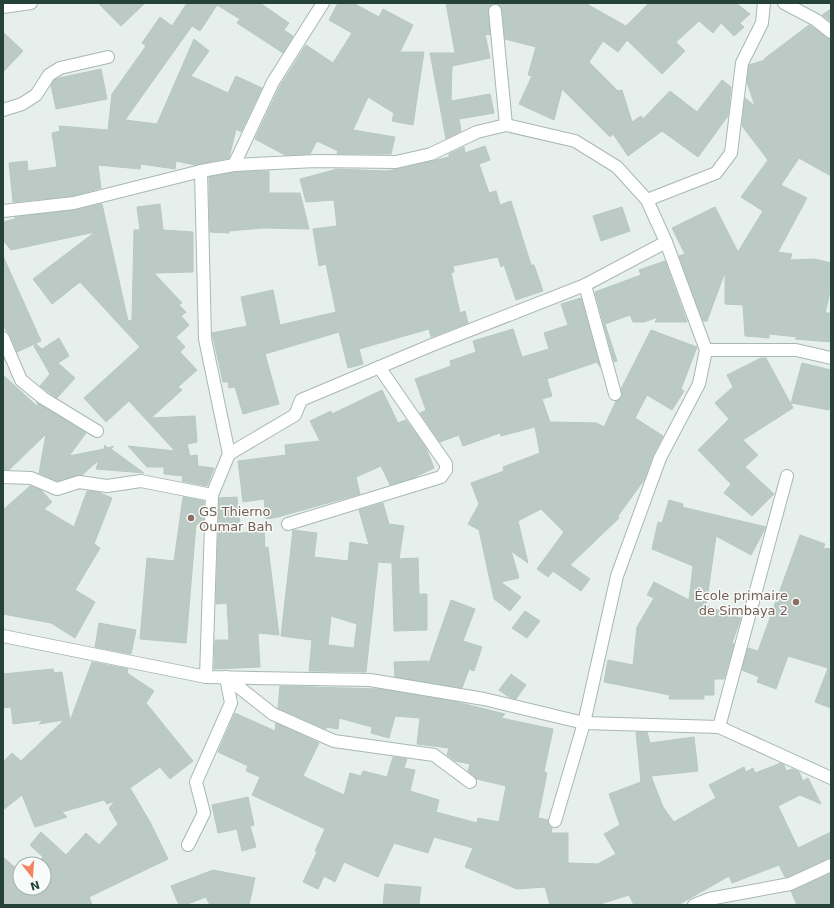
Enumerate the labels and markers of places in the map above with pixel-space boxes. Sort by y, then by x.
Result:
place label: GS Thierno Oumar Bah [199,504,273,534]
marker: GS Thierno Oumar Bah [186,513,196,523]
place label: École primaire de Simbaya 2 [694,588,788,618]
marker: École primaire de Simbaya 2 [791,597,801,607]

